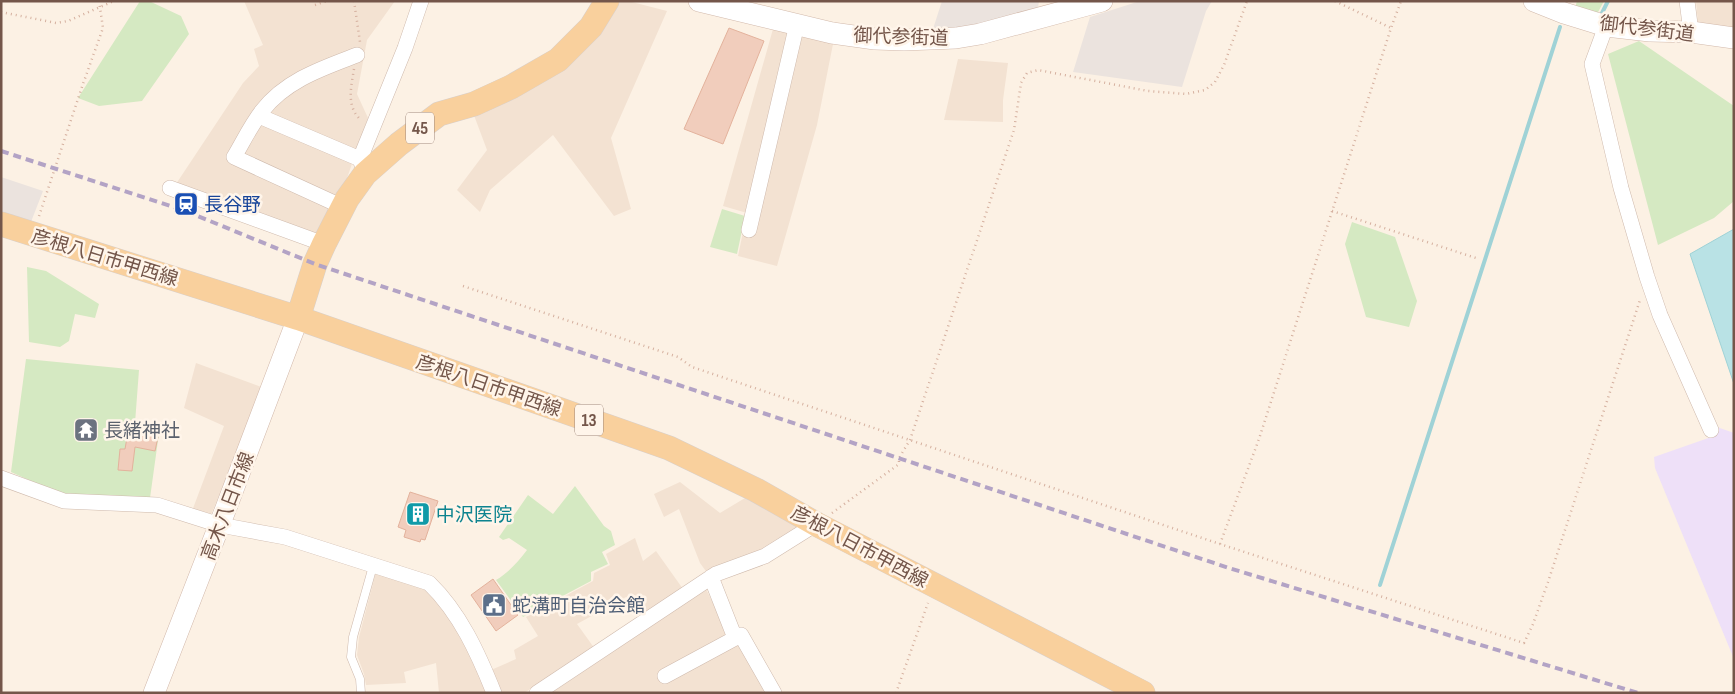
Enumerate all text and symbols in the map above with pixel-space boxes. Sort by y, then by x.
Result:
street label: 御代参街道 [1598,12,1695,47]
street label: 御代参街道 [853,24,949,51]
road number: 45 [406,112,434,144]
station icon: 長谷野 [173,191,199,217]
place label: 長谷野 [204,194,261,217]
street label: 彦根八日市甲西線 [29,225,181,292]
street label: 彦根八日市甲西線 [413,351,564,422]
road number: 13 [575,404,603,436]
temple icon: 長緒神社 [73,417,99,443]
place label: 長緒神社 [104,420,180,443]
street label: 高木八日市線 [197,449,260,564]
building icon: 中沢医院 [405,501,431,527]
street label: 彦根八日市甲西線 [787,501,932,593]
place label: 中沢医院 [436,504,512,527]
public building icon: 蛇溝町自治会館 [481,592,507,618]
place label: 蛇溝町自治会館 [512,595,645,618]

